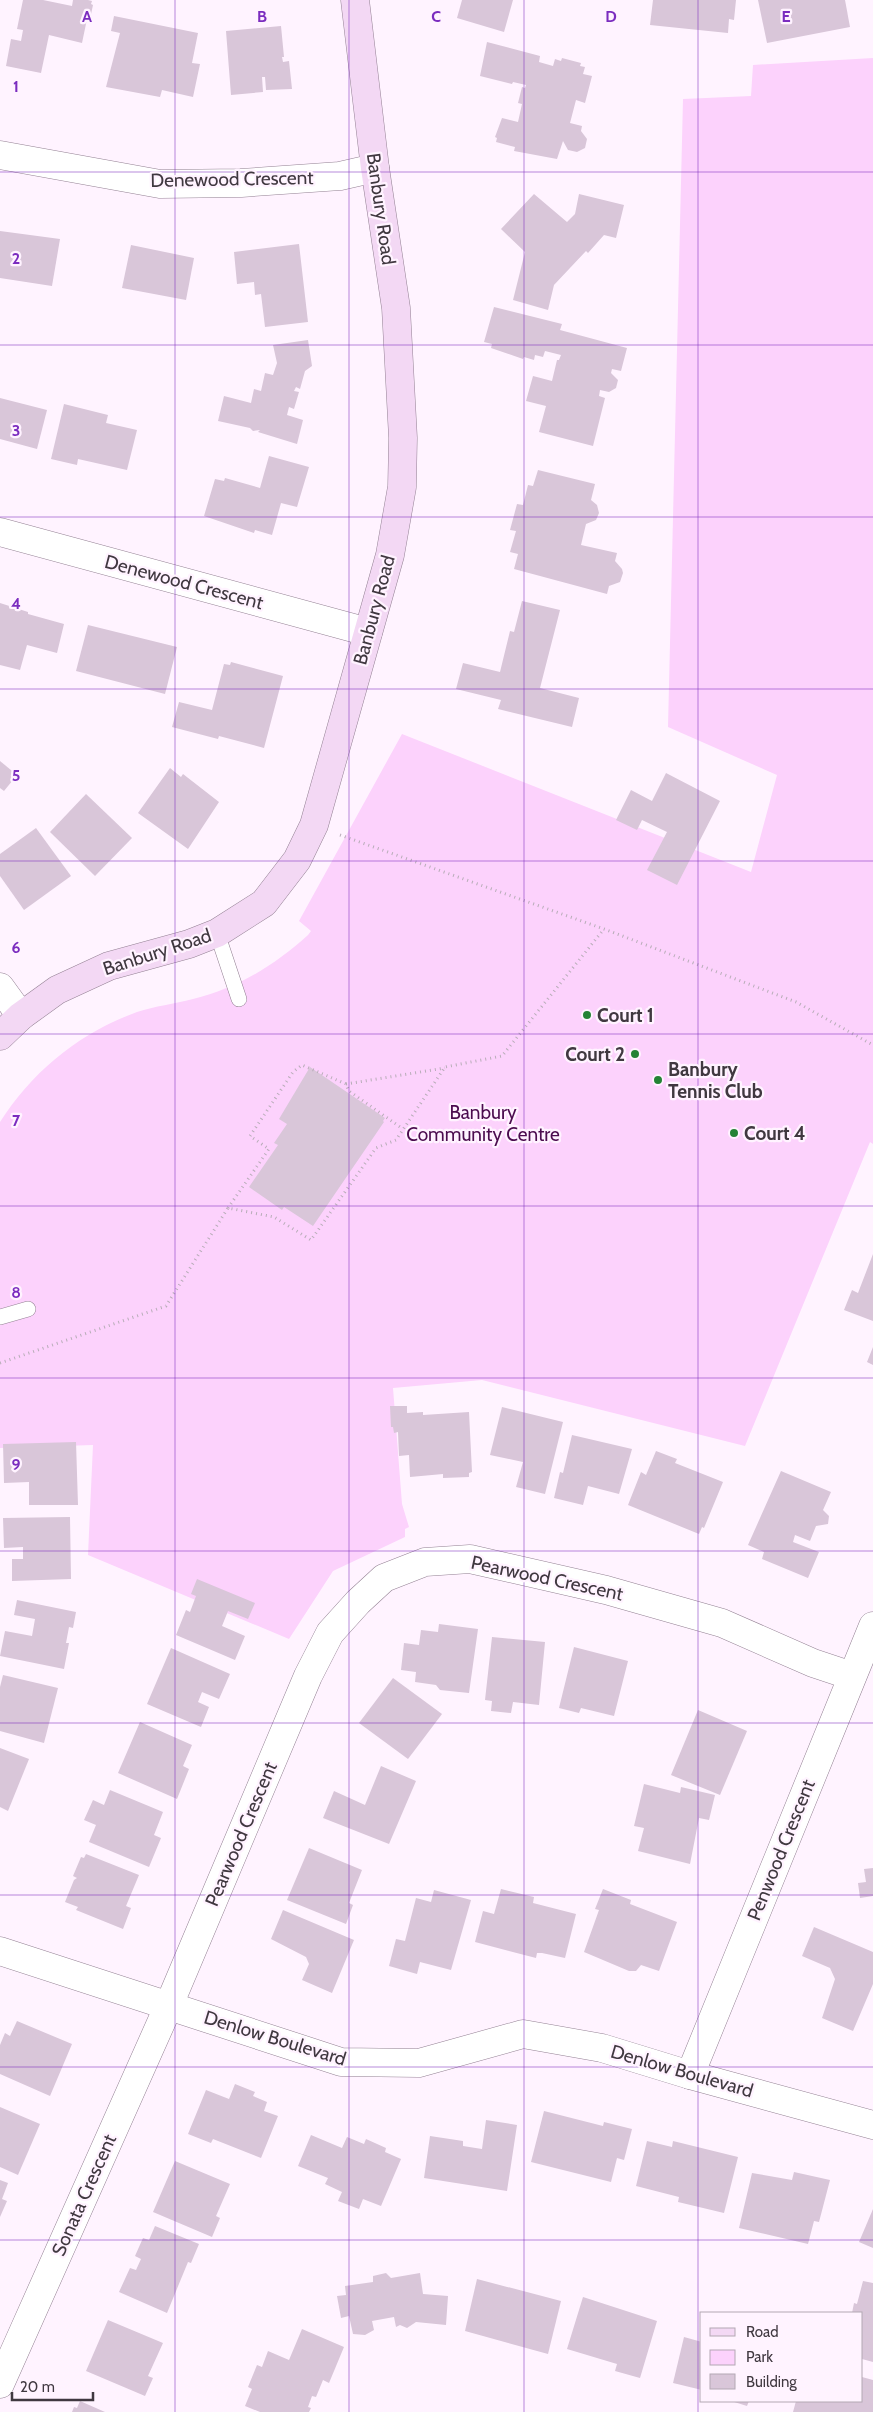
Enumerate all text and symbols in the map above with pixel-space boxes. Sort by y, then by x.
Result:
text: A [82,7,92,26]
text: B [257,7,267,26]
text: C [431,7,441,26]
text: D [605,7,617,26]
text: E [781,7,791,26]
text: 1 [13,77,19,96]
street label: Banbury Road [362,152,400,266]
street label: Denewood Crescent [150,166,314,192]
text: 2 [12,249,20,268]
text: 3 [12,421,20,440]
street label: Denewood Crescent [102,550,266,614]
street label: Banbury Road [348,553,400,667]
text: 4 [11,594,21,613]
text: 5 [12,766,20,785]
street label: Banbury Road [100,924,214,980]
text: 6 [12,938,21,957]
place label: Court 1 [597,1004,654,1027]
marker: Court 1 [581,1009,593,1021]
place label: Court 2 [565,1043,625,1066]
marker: Court 2 [629,1048,641,1060]
place label: Banbury Tennis Club [668,1058,763,1103]
marker: Banbury Tennis Club [652,1074,664,1086]
park label: Banbury Community Centre [406,1101,560,1146]
text: 7 [12,1111,21,1130]
place label: Court 4 [744,1122,806,1145]
marker: Court 4 [728,1127,740,1139]
text: 8 [11,1283,21,1302]
text: 9 [12,1455,21,1474]
street label: Pearwood Crescent [469,1551,626,1605]
street label: Pearwood Crescent [200,1758,282,1910]
street label: Penwood Crescent [742,1775,820,1924]
street label: Denlow Boulevard [201,2005,349,2071]
street label: Denlow Boulevard [608,2040,756,2102]
street label: Sonata Crescent [47,2130,121,2259]
legend [700,2312,863,2402]
text: Road [746,2323,779,2341]
text: Park [746,2348,773,2366]
scale bar [12,2370,94,2402]
text: Building [746,2373,797,2391]
text: 20 m [20,2378,55,2396]

